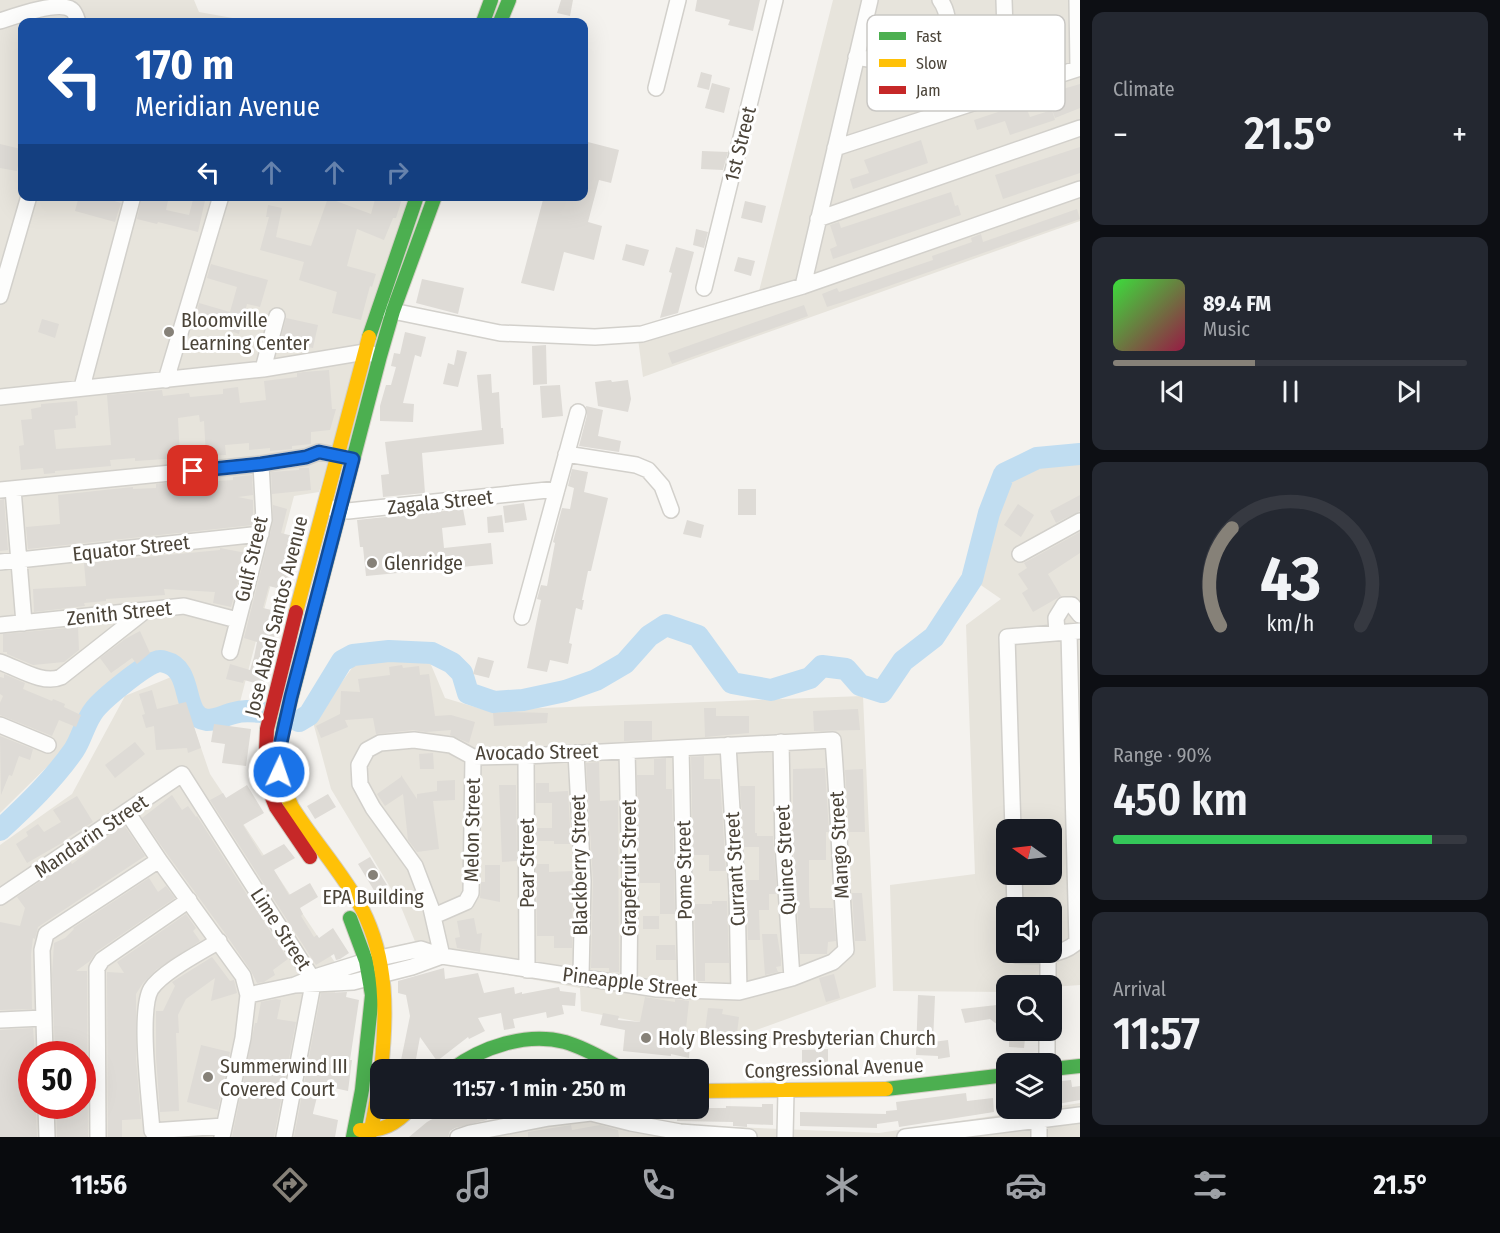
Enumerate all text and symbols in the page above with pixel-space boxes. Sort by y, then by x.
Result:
legend [867,15,1065,111]
text: Fast [916,27,943,46]
text: 170 m [135,40,234,90]
icon: left [36,42,114,120]
text: Slow [916,54,947,73]
text: Climate [1113,77,1175,101]
text: Jam [916,81,941,100]
text: Meridian Avenue [135,91,320,123]
street label: 1st Street [719,103,761,184]
text: 21.5° [1244,107,1336,161]
text: − [1113,115,1128,155]
text: + [1452,115,1467,155]
icon: left [192,156,225,189]
icon: ahead [255,156,288,189]
icon: ahead [318,156,351,189]
icon: right [381,156,414,189]
text: 89.4 FM [1203,290,1271,317]
place label: Bloomville Learning Center [181,308,309,355]
text: Music [1203,317,1250,341]
marker: Bloomville Learning Center [162,325,176,339]
icon: previous [1156,375,1189,408]
icon: pause [1274,375,1307,408]
icon: next [1392,375,1425,408]
pin [167,445,218,496]
icon: arrive [176,454,209,487]
street label: Zagala Street [386,484,495,519]
street label: Gulf Street [229,513,273,604]
street label: Jose Abad Santos Avenue [239,513,313,719]
street label: Equator Street [71,530,191,566]
text: 43 [1260,542,1320,617]
place label: Glenridge [384,551,463,575]
marker: Glenridge [365,556,379,570]
street label: Zenith Street [65,596,173,630]
text: km/h [1266,611,1314,637]
street label: Avocado Street [475,739,599,765]
position arrow [247,740,311,804]
text: Range · 90% [1113,743,1212,767]
text: 450 km [1113,773,1248,827]
street label: Melon Street [459,777,485,882]
street label: Mandarin Street [30,789,153,883]
street label: Mango Street [824,790,854,900]
street label: Blackberry Street [566,794,592,936]
street label: Grapefruit Street [617,799,641,937]
street label: Quince Street [770,804,800,916]
street label: Currant Street [720,811,750,927]
street label: Pear Street [515,817,539,908]
north arrow [996,819,1062,885]
map controls [996,819,1062,1119]
street label: Pome Street [671,820,697,920]
marker: EPA Building [366,868,380,882]
street label: Lime Street [246,883,317,975]
place label: EPA Building [322,885,424,909]
button: sound [996,897,1062,963]
street label: Pineapple Street [561,962,699,1002]
button: search [996,975,1062,1041]
text: Arrival [1113,977,1166,1001]
text: 11:57 [1113,1007,1200,1061]
place label: Holy Blessing Presbyterian Church [658,1026,936,1050]
marker: Holy Blessing Presbyterian Church [639,1031,653,1045]
speed limit sign: 50 [18,1041,96,1119]
street label: Congressional Avenue [744,1053,924,1083]
button: layers [996,1053,1062,1119]
place label: Summerwind III Covered Court [220,1054,348,1101]
marker: Summerwind III Covered Court [201,1070,215,1084]
text: 11:57 · 1 min · 250 m [453,1075,626,1102]
icon: directions [269,1164,311,1206]
icon: music [453,1164,495,1206]
icon: phone [637,1164,679,1206]
icon: climate [821,1164,863,1206]
icon: car [1005,1164,1047,1206]
icon: filters [1189,1164,1231,1206]
text: 11:56 [71,1169,127,1201]
text: 21.5° [1373,1169,1429,1201]

